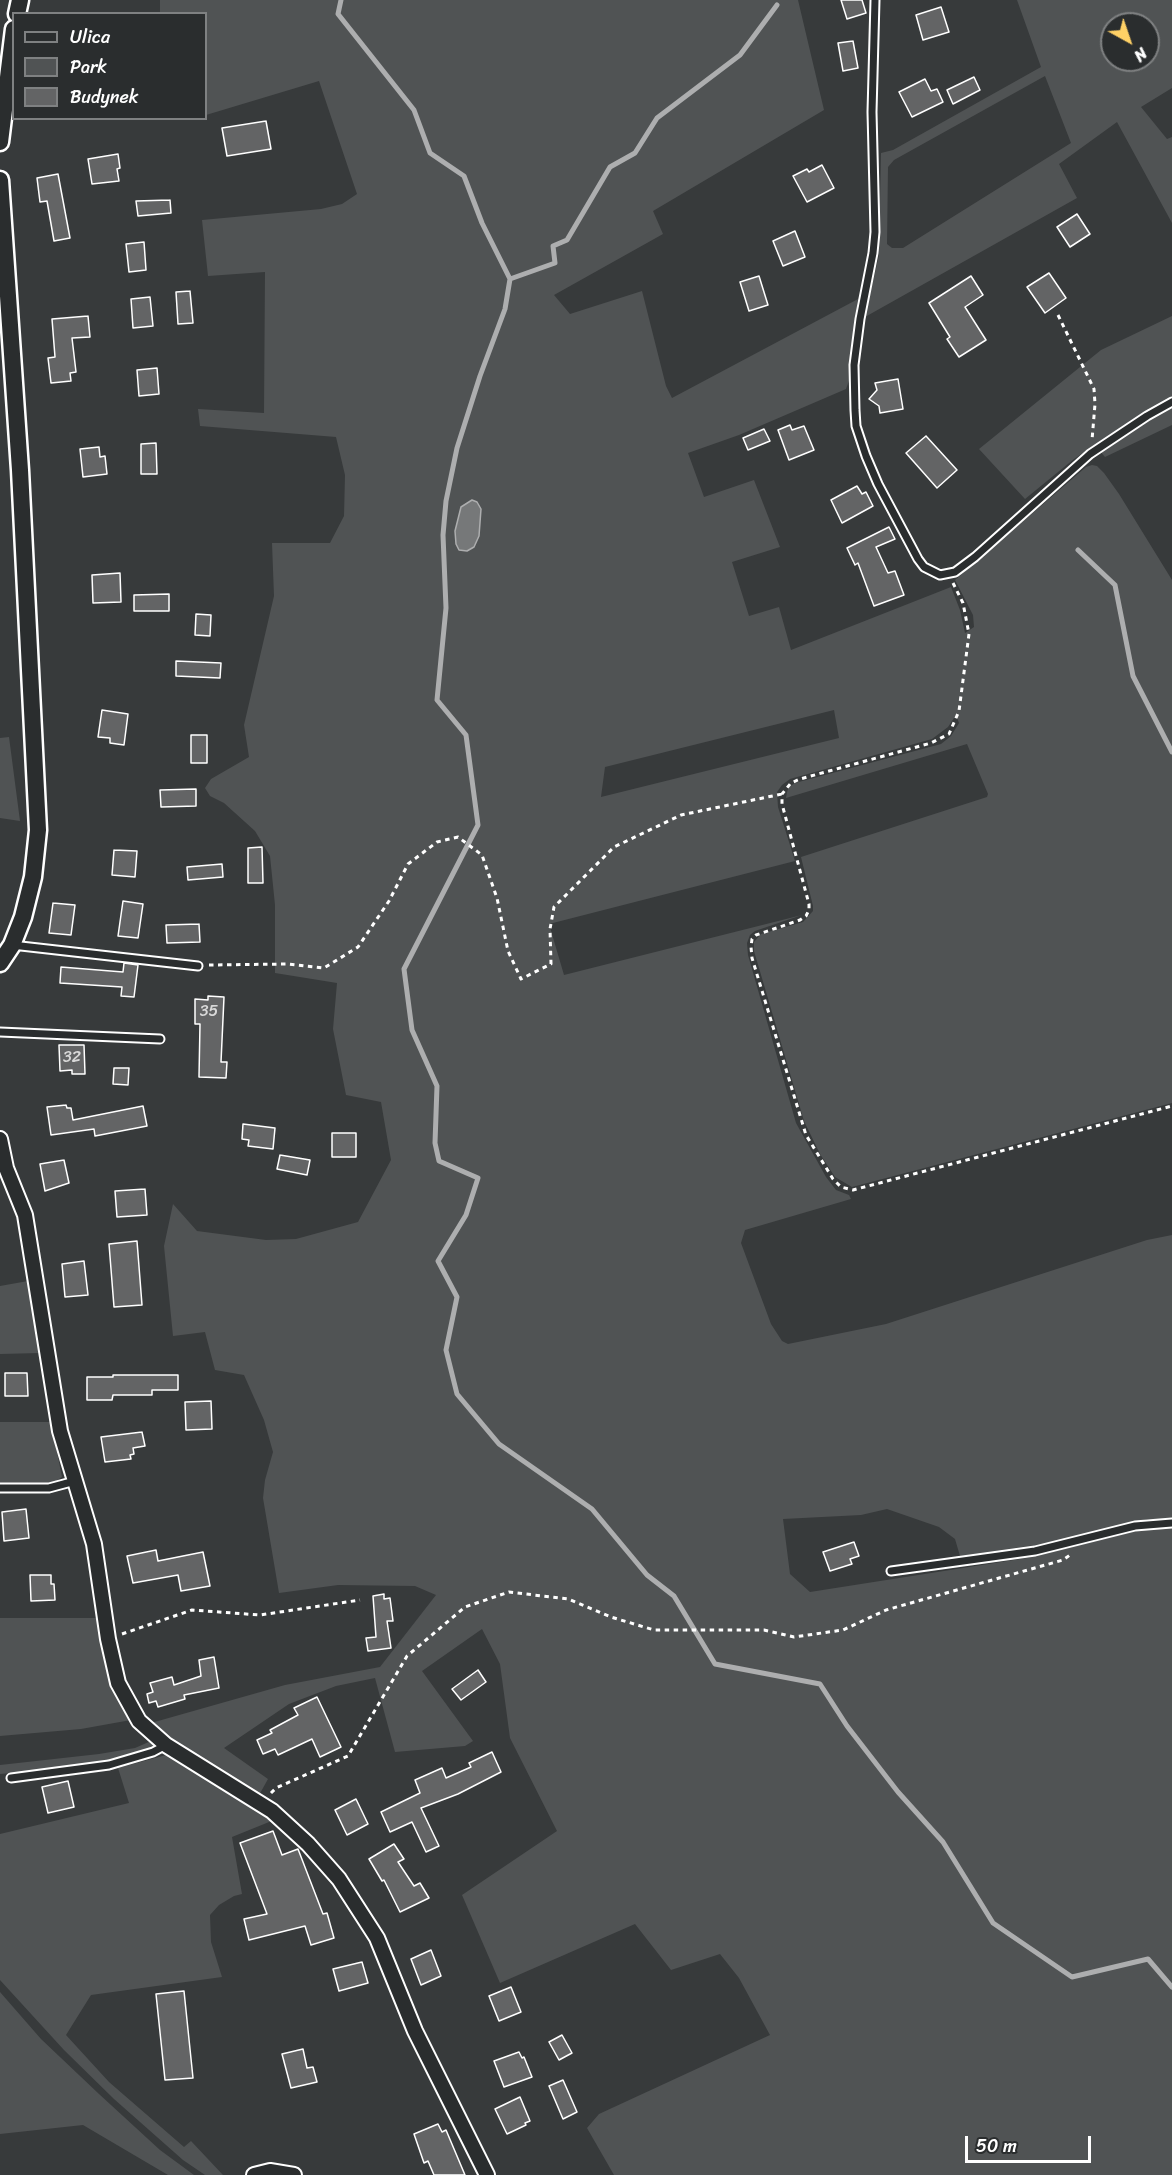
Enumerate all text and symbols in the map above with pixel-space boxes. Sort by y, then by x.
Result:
legend [12,12,207,120]
north arrow [1100,12,1160,72]
text: Ulica [70,21,110,53]
text: N [1127,40,1154,69]
text: Park [70,51,107,83]
text: Budynek [70,81,138,113]
house number: 35 [200,1002,218,1022]
house number: 32 [63,1048,81,1068]
scale bar [968,2124,1094,2162]
text: 50 m [976,2130,1017,2162]

